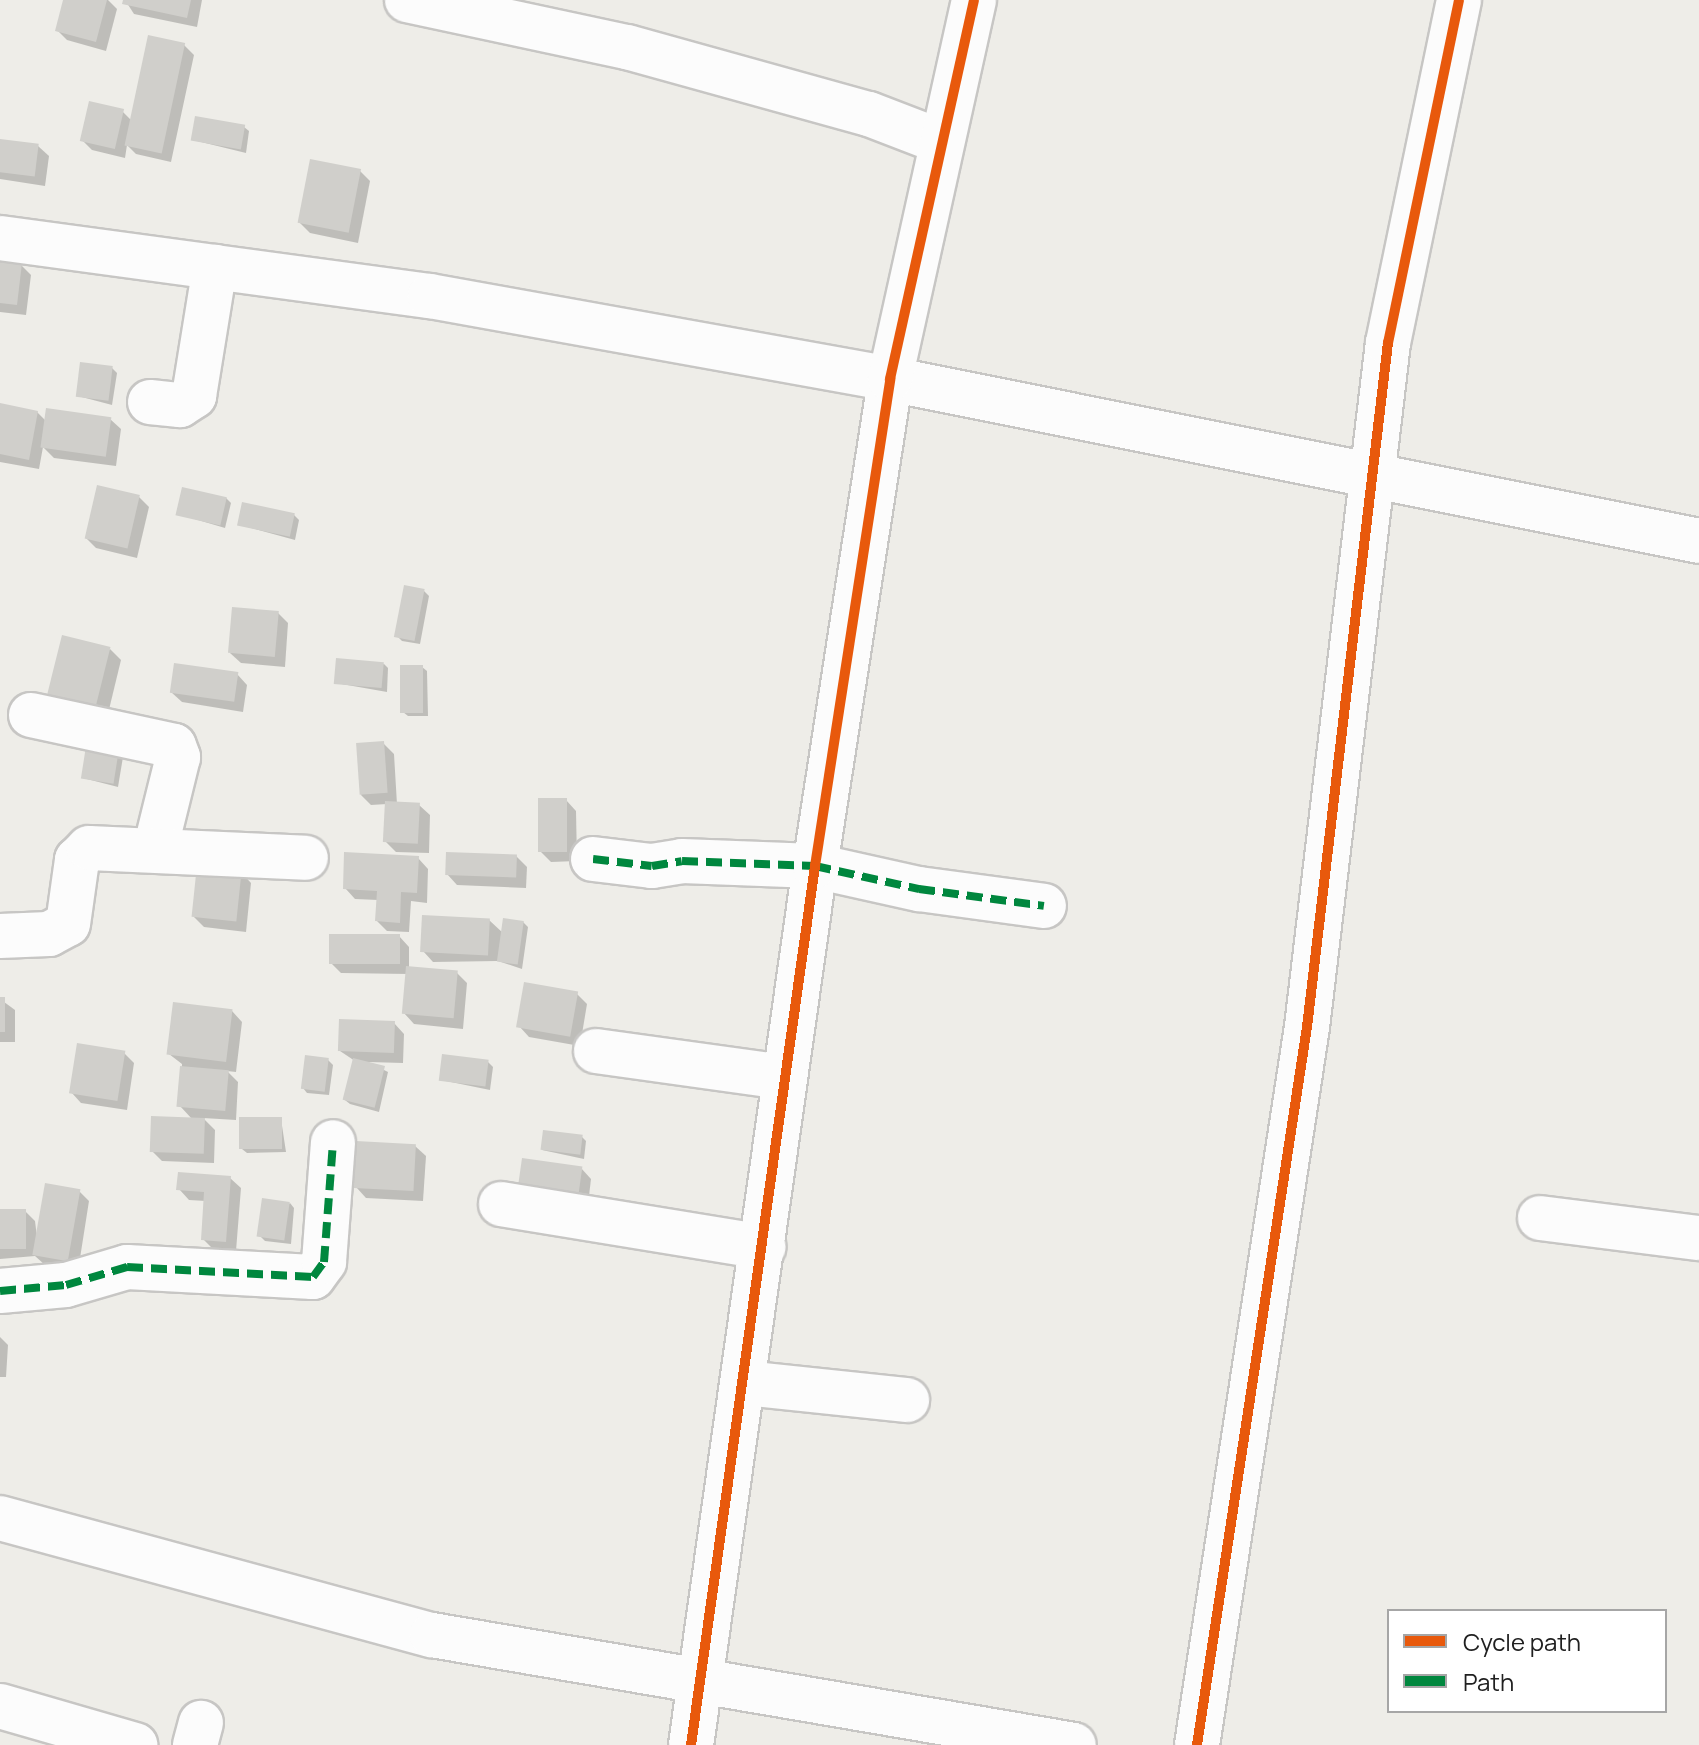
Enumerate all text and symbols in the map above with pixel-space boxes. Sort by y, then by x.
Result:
legend [1387,1609,1667,1713]
text: Cycle path [1463,1625,1581,1658]
text: Path [1463,1665,1514,1698]

